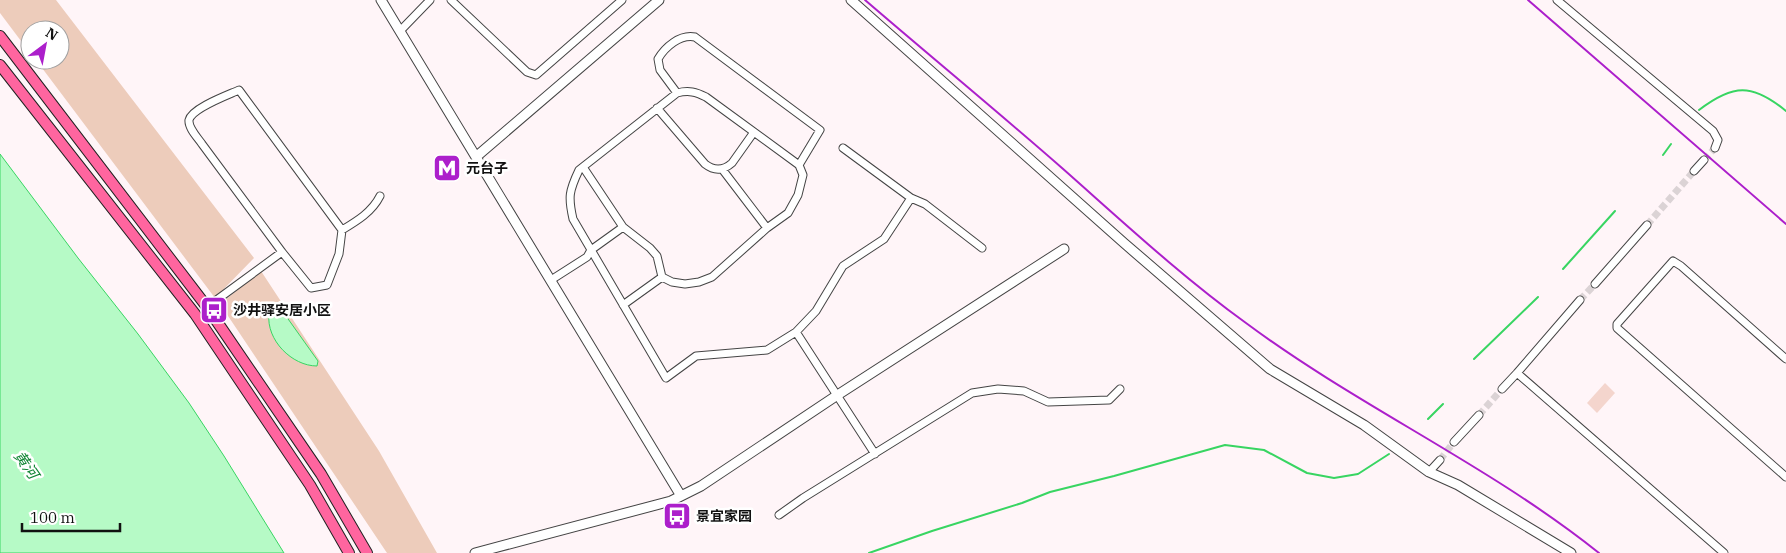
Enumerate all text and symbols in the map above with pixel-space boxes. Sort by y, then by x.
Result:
north arrow [20,20,70,70]
text: N [42,23,61,45]
metro station icon: 元台子 [432,153,462,183]
place label: 元台子 [466,159,508,177]
bus stop icon: 沙井驿安居小区 [199,295,229,325]
place label: 沙井驿安居小区 [233,301,331,319]
water label: 黄河 [10,447,45,485]
scale bar [22,500,120,532]
bus stop icon: 景宜家园 [662,501,692,531]
place label: 景宜家园 [696,507,752,525]
text: 100 m [30,508,75,527]

